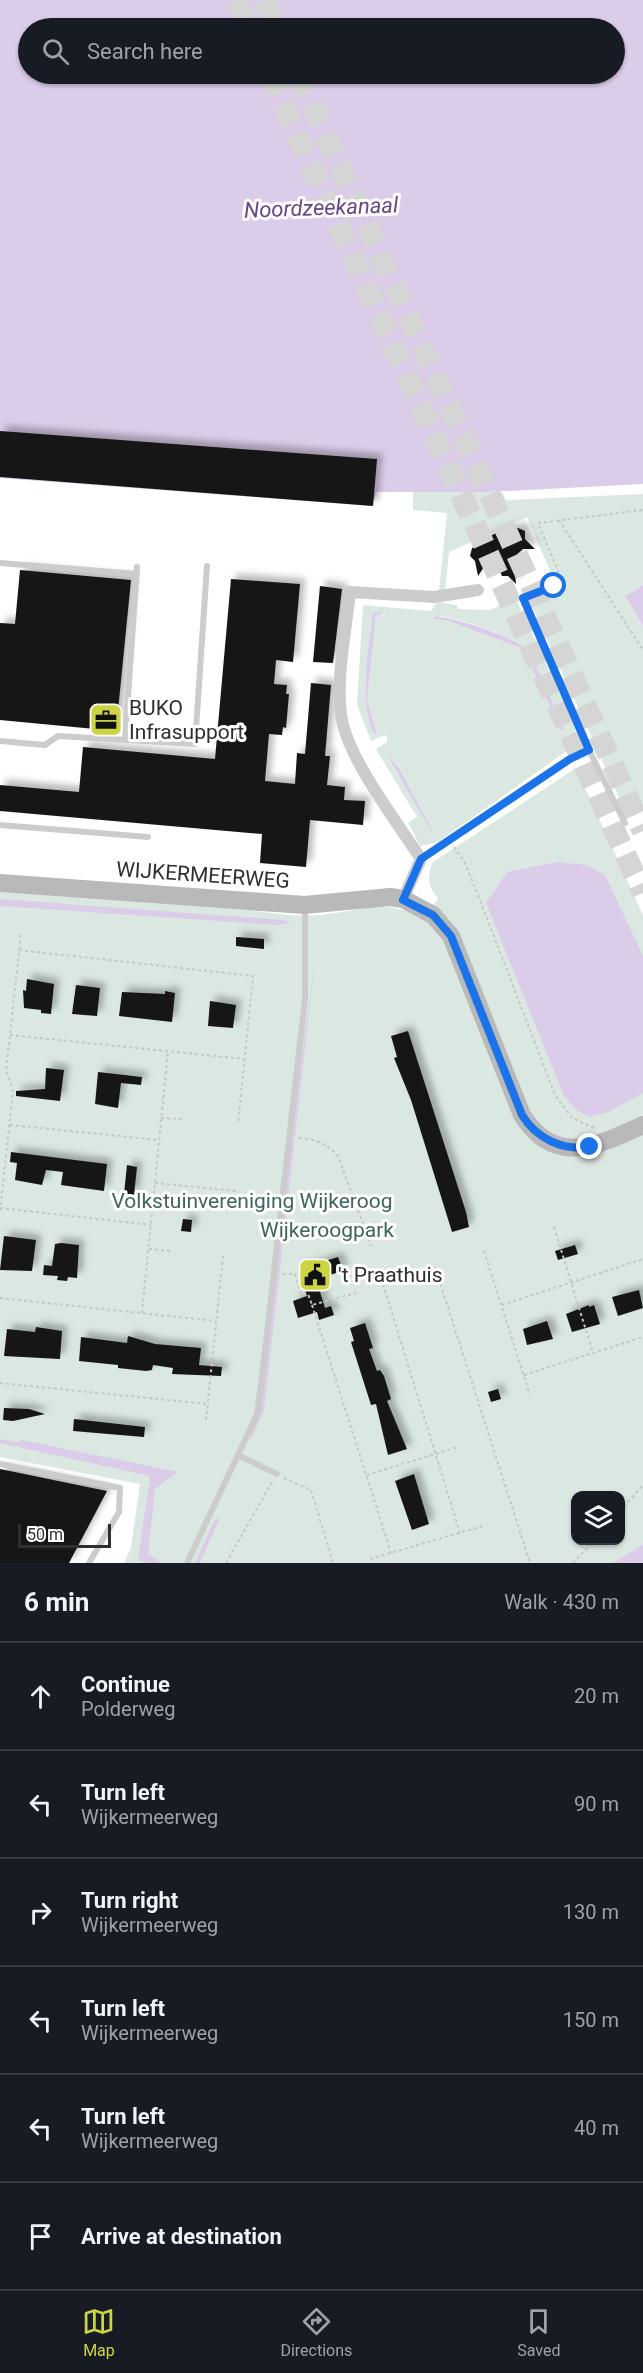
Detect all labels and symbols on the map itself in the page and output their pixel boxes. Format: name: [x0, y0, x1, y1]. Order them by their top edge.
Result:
water label: Noordzeekanaal: [243, 192, 399, 223]
route start: [540, 572, 566, 598]
place label: BUKO Infrasupport: [129, 696, 244, 744]
office icon: BUKO Infrasupport: [88, 702, 124, 738]
street label: WIJKERMEERWEG: [115, 857, 291, 893]
route end: [576, 1133, 602, 1159]
park label: Volkstuinvereniging Wijkeroog: [111, 1189, 393, 1213]
park label: Wijkeroogpark: [260, 1218, 394, 1242]
public building icon: 't Praathuis: [297, 1257, 333, 1293]
place label: 't Praathuis: [338, 1263, 443, 1287]
scale bar: [18, 1521, 111, 1548]

